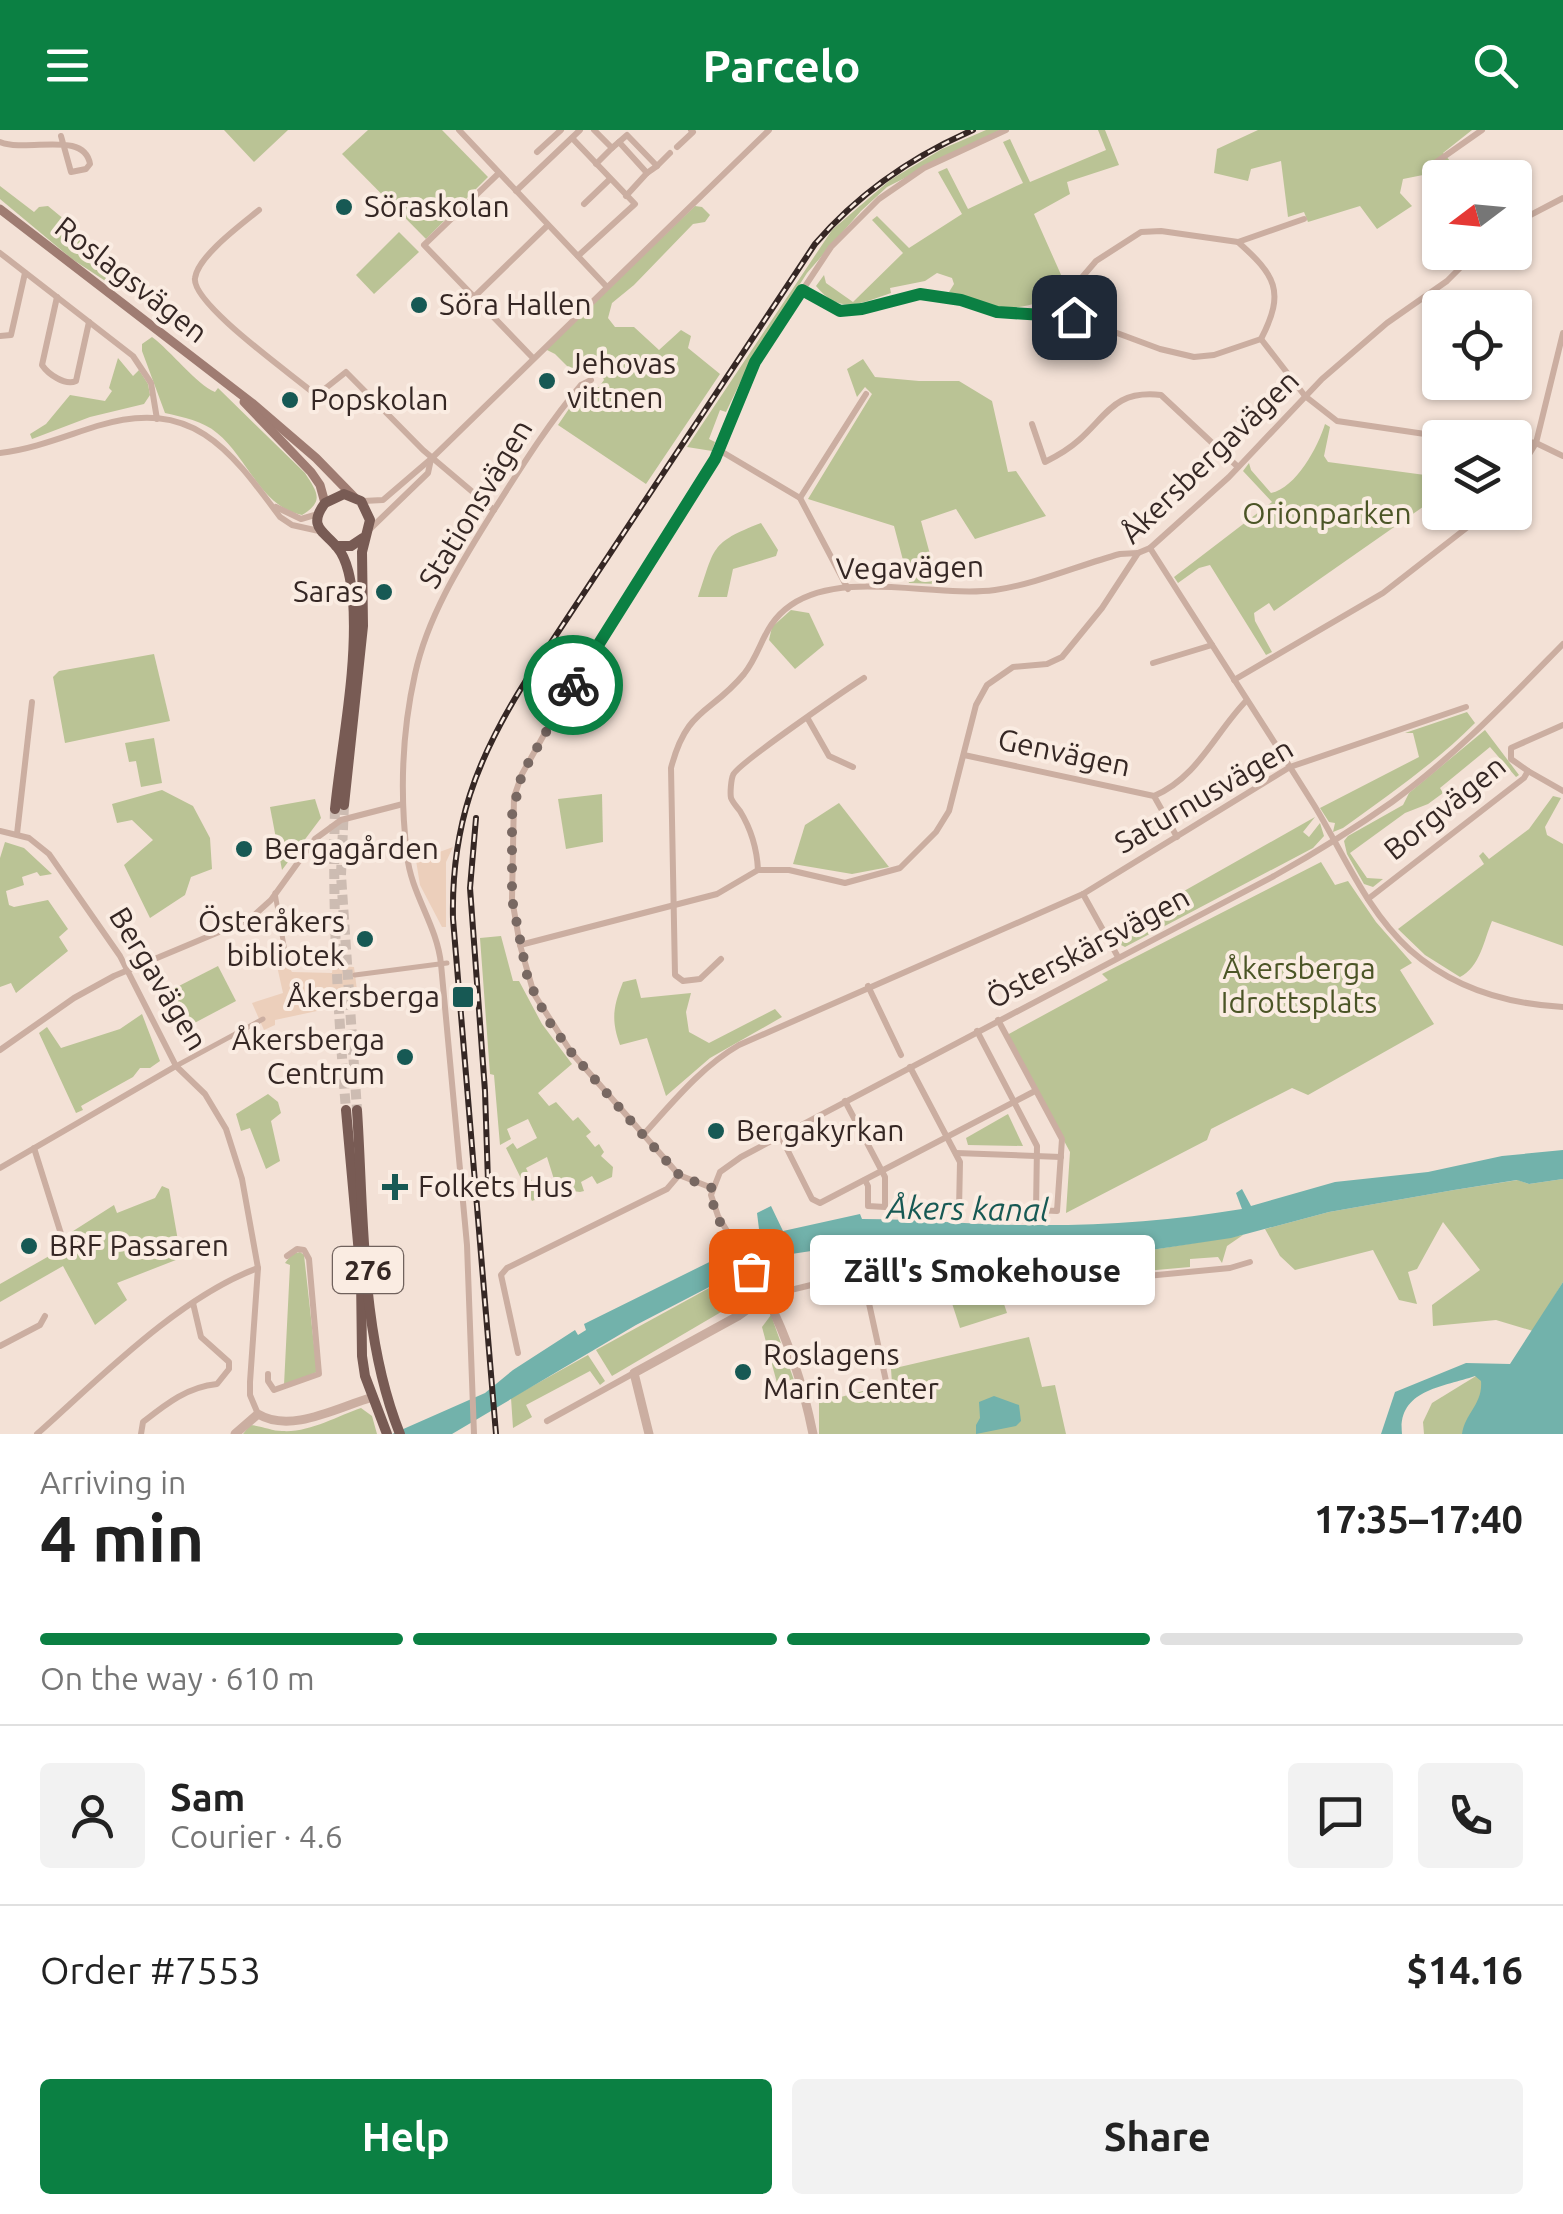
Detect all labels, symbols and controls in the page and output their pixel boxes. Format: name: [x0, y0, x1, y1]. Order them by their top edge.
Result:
icon: menu: [40, 38, 95, 93]
icon: search: [1468, 38, 1523, 93]
text: Parcelo: [702, 40, 861, 91]
north arrow: [1422, 160, 1532, 270]
map controls: [1422, 160, 1532, 530]
place label: Söraskolan: [364, 189, 510, 223]
marker: Söraskolan: [333, 196, 355, 218]
street label: Roslagsvägen: [49, 209, 214, 349]
pin: [1032, 275, 1117, 360]
place label: Söra Hallen: [439, 287, 592, 321]
icon: home: [1047, 290, 1102, 345]
button: locate: [1422, 290, 1532, 400]
marker: Söra Hallen: [408, 294, 430, 316]
place label: Jehovas vittnen: [567, 346, 676, 414]
street label: Åkersbergavägen: [1113, 363, 1305, 550]
marker: Jehovas vittnen: [536, 370, 558, 392]
place label: Popskolan: [310, 382, 448, 416]
marker: Popskolan: [279, 389, 301, 411]
street label: Stationsvägen: [411, 413, 539, 594]
button: layers: [1422, 420, 1532, 530]
park label: Orionparken: [1242, 496, 1412, 530]
street label: Vegavägen: [836, 549, 984, 585]
place label: Saras: [293, 574, 364, 608]
marker: Saras: [373, 581, 395, 603]
courier: [523, 635, 623, 735]
icon: bike: [546, 658, 601, 713]
street label: Genvägen: [995, 721, 1134, 783]
street label: Saturnusvägen: [1109, 730, 1298, 860]
street label: Borgvägen: [1377, 748, 1512, 866]
place label: Bergagården: [264, 831, 439, 865]
marker: Bergagården: [233, 838, 255, 860]
street label: Österskärsvägen: [980, 879, 1195, 1015]
street label: Bergavägen: [103, 901, 215, 1056]
place label: Österåkers bibliotek: [198, 904, 345, 972]
marker: Österåkers bibliotek: [354, 928, 376, 950]
park label: Åkersberga Idrottsplats: [1221, 951, 1377, 1019]
place label: Åkersberga: [287, 979, 440, 1013]
marker: Åkersberga: [450, 984, 476, 1010]
place label: Åkersberga Centrum: [232, 1022, 385, 1090]
marker: Åkersberga Centrum: [394, 1046, 416, 1068]
place label: Bergakyrkan: [736, 1113, 904, 1147]
marker: Bergakyrkan: [705, 1120, 727, 1142]
place label: Folkets Hus: [418, 1169, 573, 1203]
marker: Folkets Hus: [382, 1174, 408, 1200]
water label: Åkers kanal: [884, 1189, 1050, 1227]
place label: BRF Passaren: [49, 1228, 229, 1262]
pin: [709, 1229, 794, 1314]
marker: BRF Passaren: [18, 1235, 40, 1257]
callout: Zäll's Smokehouse: [811, 1236, 1156, 1306]
icon: bag: [724, 1244, 779, 1299]
road number: 276: [333, 1247, 403, 1293]
text: Zäll's Smokehouse: [844, 1252, 1121, 1288]
place label: Roslagens Marin Center: [763, 1337, 939, 1405]
marker: Roslagens Marin Center: [732, 1361, 754, 1383]
text: Arriving in: [40, 1464, 186, 1500]
text: 17:35–17:40: [1314, 1498, 1523, 1540]
text: 4 min: [40, 1501, 204, 1574]
text: On the way · 610 m: [40, 1660, 315, 1696]
button: person: [40, 1763, 145, 1868]
button: chat: [1288, 1763, 1393, 1868]
button: phone: [1418, 1763, 1523, 1868]
text: Sam: [170, 1776, 245, 1818]
text: Courier · 4.6: [170, 1818, 343, 1854]
text: Order #7553: [40, 1949, 261, 1991]
text: $14.16: [1406, 1949, 1523, 1991]
button: Help: [40, 2079, 772, 2194]
button: Share: [792, 2079, 1523, 2194]

